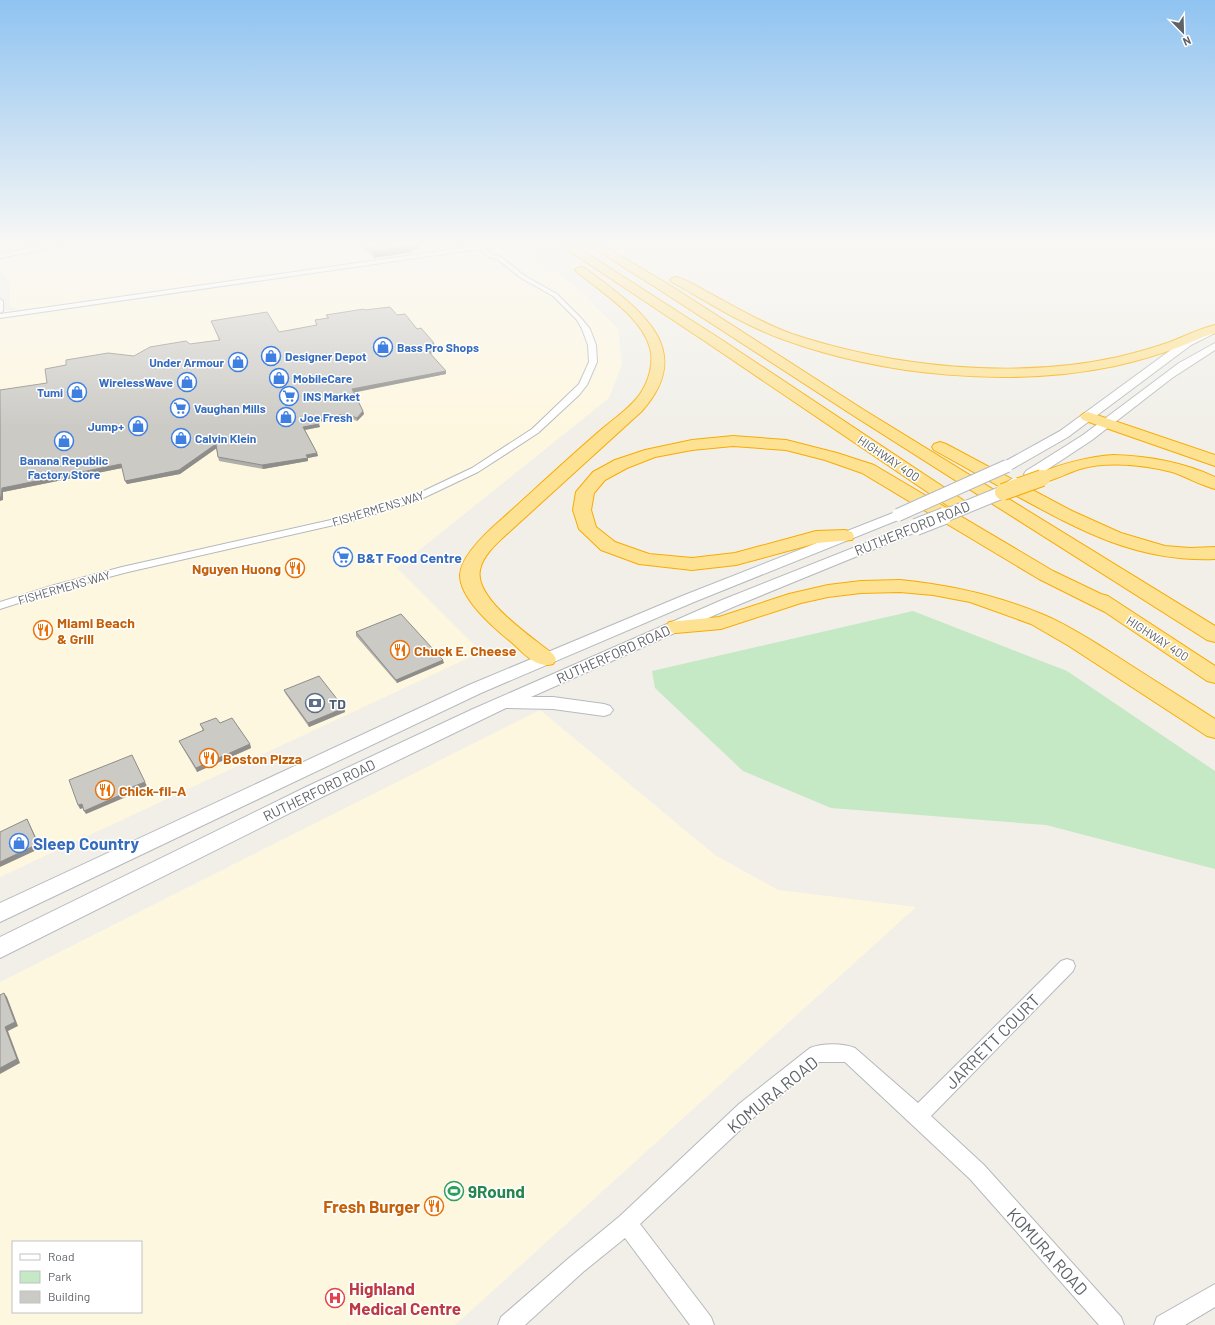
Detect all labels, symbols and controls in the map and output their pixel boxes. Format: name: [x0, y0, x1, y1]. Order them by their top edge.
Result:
north arrow: [1163, 12, 1203, 52]
text: N: [1181, 34, 1193, 49]
shop icon: Bass Pro Shops: [372, 336, 394, 358]
place label: Bass Pro Shops: [397, 340, 479, 354]
shop icon: Designer Depot: [260, 345, 282, 367]
place label: Designer Depot: [285, 349, 367, 363]
shop icon: Under Armour: [227, 351, 249, 373]
place label: Under Armour: [149, 355, 224, 369]
shop icon: MobileCare: [268, 367, 290, 389]
shop icon: WirelessWave: [176, 371, 198, 393]
place label: MobileCare: [293, 371, 353, 385]
place label: WirelessWave: [99, 375, 173, 389]
shop icon: Tumi: [66, 381, 88, 403]
place label: Tumi: [37, 385, 63, 399]
supermarket icon: INS Market: [278, 385, 300, 407]
place label: INS Market: [303, 389, 360, 403]
supermarket icon: Vaughan Mills: [169, 397, 191, 419]
place label: Vaughan Mills: [194, 401, 266, 415]
shop icon: Joe Fresh: [275, 406, 297, 428]
place label: Joe Fresh: [300, 410, 353, 424]
shop icon: Jump+: [127, 415, 149, 437]
place label: Jump+: [88, 419, 124, 433]
shop icon: Calvin Klein: [170, 427, 192, 449]
shop icon: Banana Republic Factory Store: [53, 430, 75, 452]
place label: Calvin Klein: [195, 431, 256, 445]
street label: HIGHWAY 400: [855, 432, 923, 484]
place label: Banana Republic Factory Store: [20, 453, 109, 481]
street label: FISHERMENS WAY: [330, 487, 426, 529]
street label: RUTHERFORD ROAD: [852, 497, 972, 559]
supermarket icon: B&T Food Centre: [332, 546, 354, 568]
place label: B&T Food Centre: [357, 549, 462, 566]
restaurant icon: Nguyen Huong: [284, 557, 306, 579]
place label: Nguyen Huong: [192, 560, 281, 577]
street label: FISHERMENS WAY: [16, 567, 112, 607]
street label: HIGHWAY 400: [1124, 613, 1192, 663]
place label: Miami Beach & Grill: [57, 614, 135, 647]
restaurant icon: Miami Beach & Grill: [32, 619, 54, 641]
street label: RUTHERFORD ROAD: [553, 621, 673, 687]
restaurant icon: Chuck E. Cheese: [389, 639, 411, 661]
place label: Chuck E. Cheese: [414, 642, 517, 659]
bank icon: TD: [304, 692, 326, 714]
place label: TD: [329, 695, 346, 712]
restaurant icon: Boston Pizza: [198, 747, 220, 769]
place label: Boston Pizza: [223, 750, 302, 767]
street label: RUTHERFORD ROAD: [260, 755, 378, 825]
restaurant icon: Chick-fil-A: [94, 779, 116, 801]
place label: Chick-fil-A: [119, 782, 187, 799]
shop icon: Sleep Country: [8, 832, 30, 854]
place label: Sleep Country: [33, 833, 139, 853]
street label: JARRETT COURT: [940, 989, 1044, 1093]
street label: KOMURA ROAD: [723, 1051, 821, 1137]
sports icon: 9Round: [443, 1180, 465, 1202]
place label: 9Round: [468, 1181, 525, 1201]
restaurant icon: Fresh Burger: [423, 1195, 445, 1217]
place label: Fresh Burger: [323, 1196, 420, 1216]
street label: KOMURA ROAD: [1004, 1203, 1092, 1299]
legend: [12, 1241, 142, 1313]
text: Road: [48, 1249, 75, 1263]
text: Park: [48, 1269, 72, 1283]
place label: Highland Medical Centre: [349, 1278, 461, 1318]
hospital icon: Highland Medical Centre: [324, 1287, 346, 1309]
text: Building: [48, 1289, 90, 1303]

